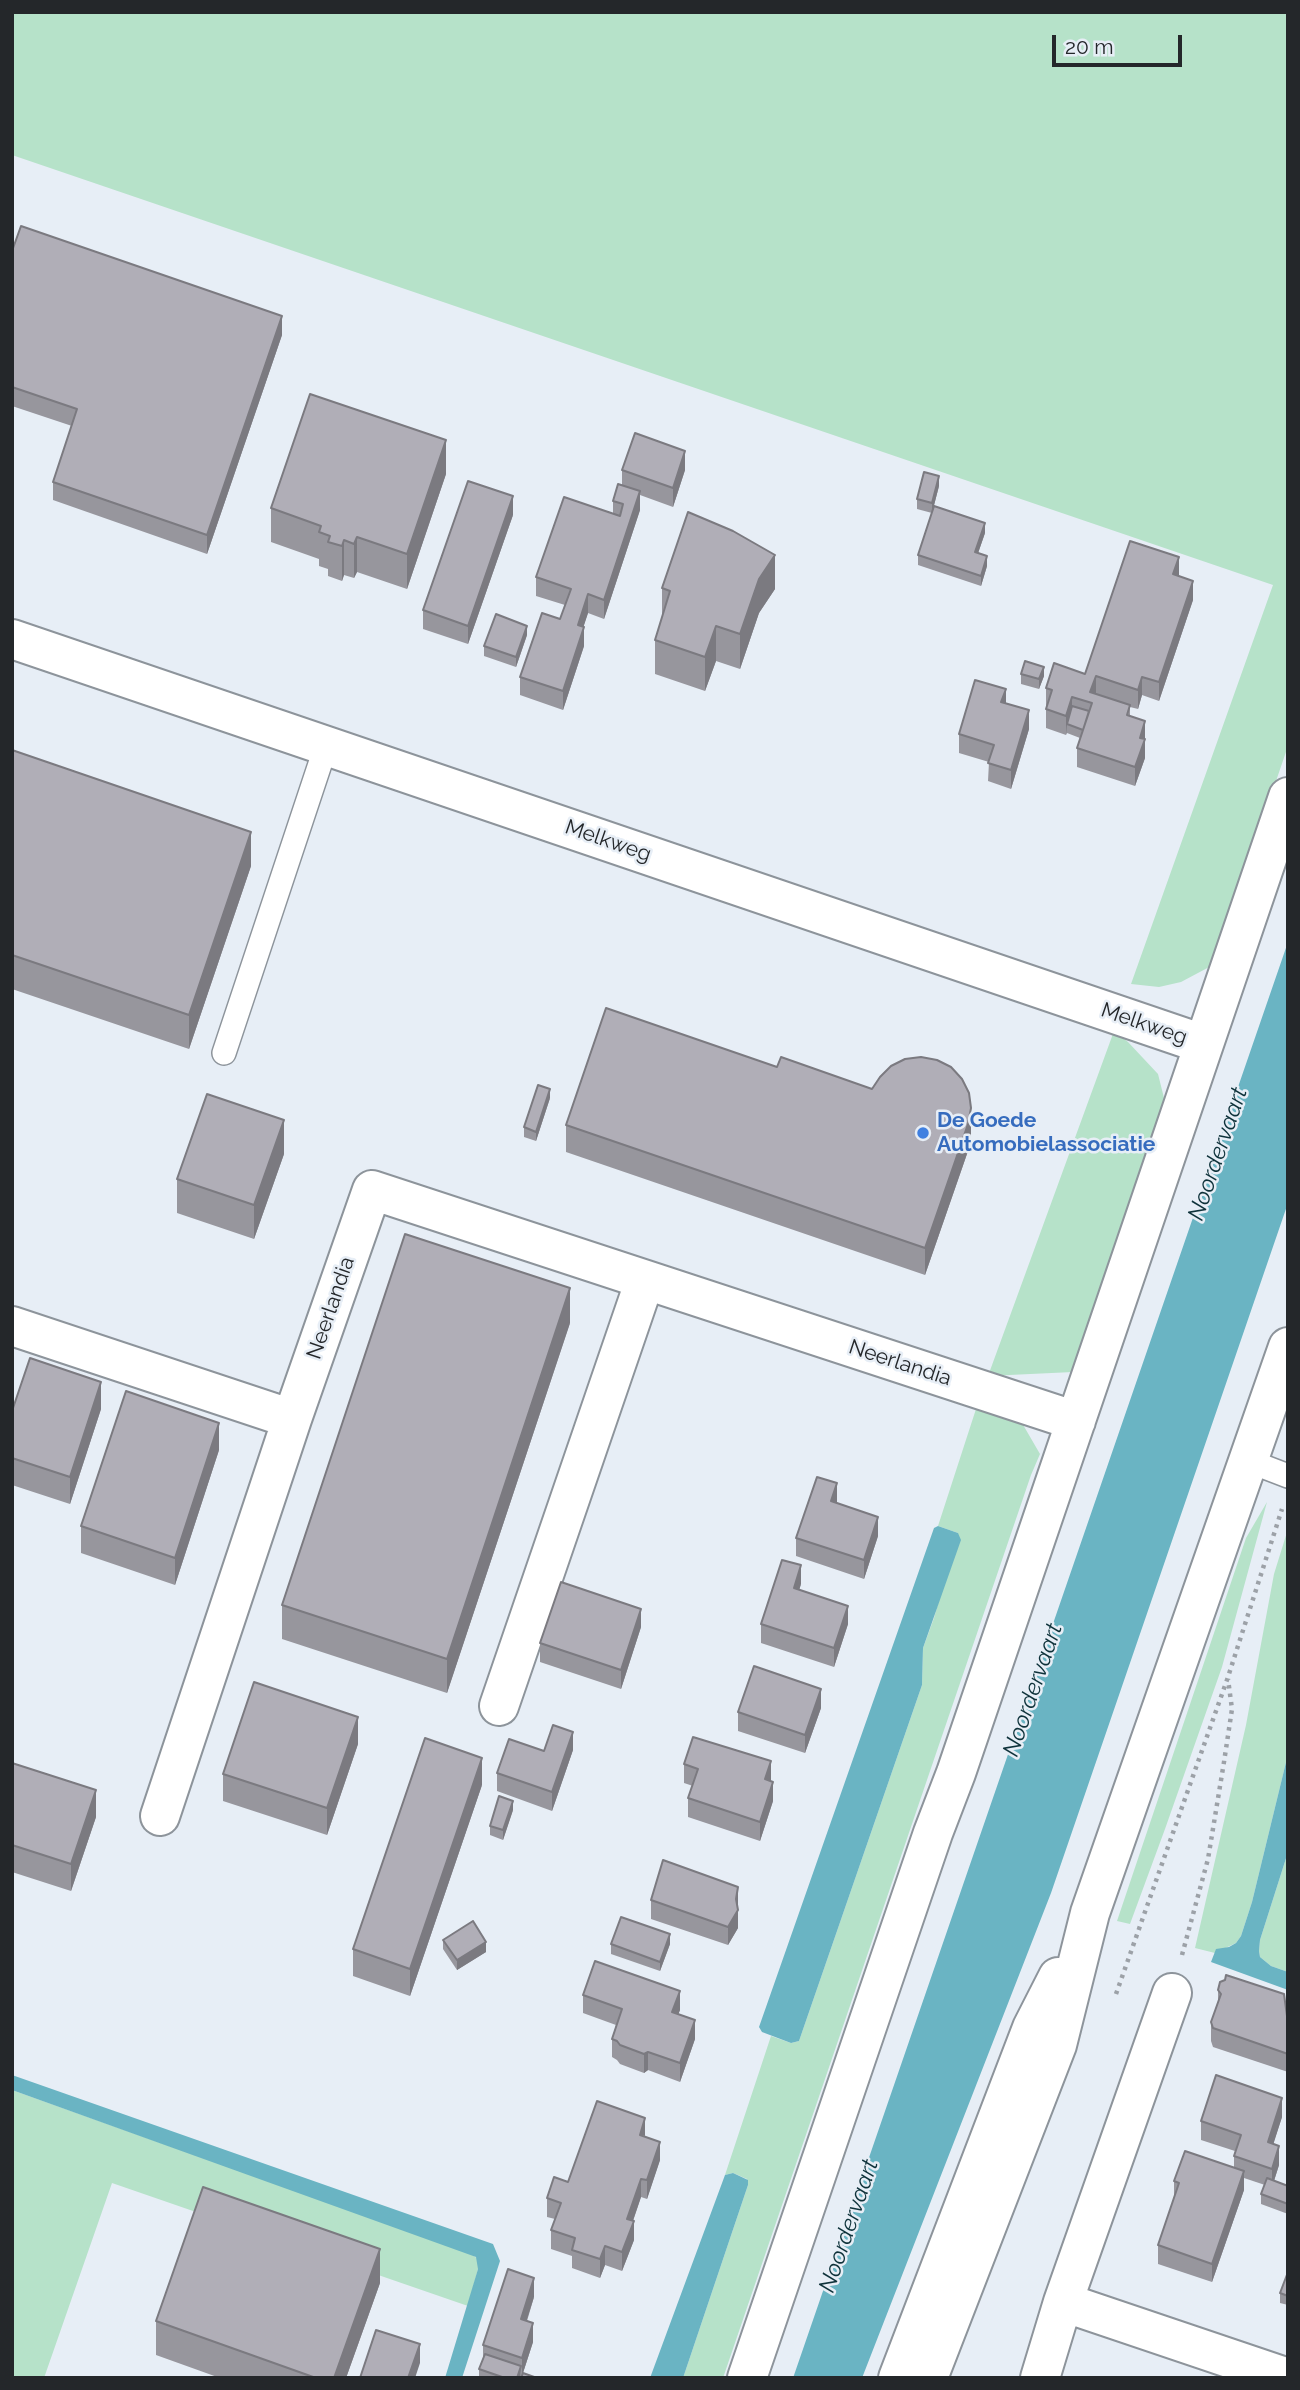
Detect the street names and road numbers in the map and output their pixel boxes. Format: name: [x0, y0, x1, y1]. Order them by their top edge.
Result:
street label: Melkweg: [562, 815, 654, 867]
street label: Melkweg: [1098, 998, 1190, 1050]
street label: Neerlandia: [302, 1254, 360, 1362]
street label: Neerlandia: [845, 1335, 955, 1391]

